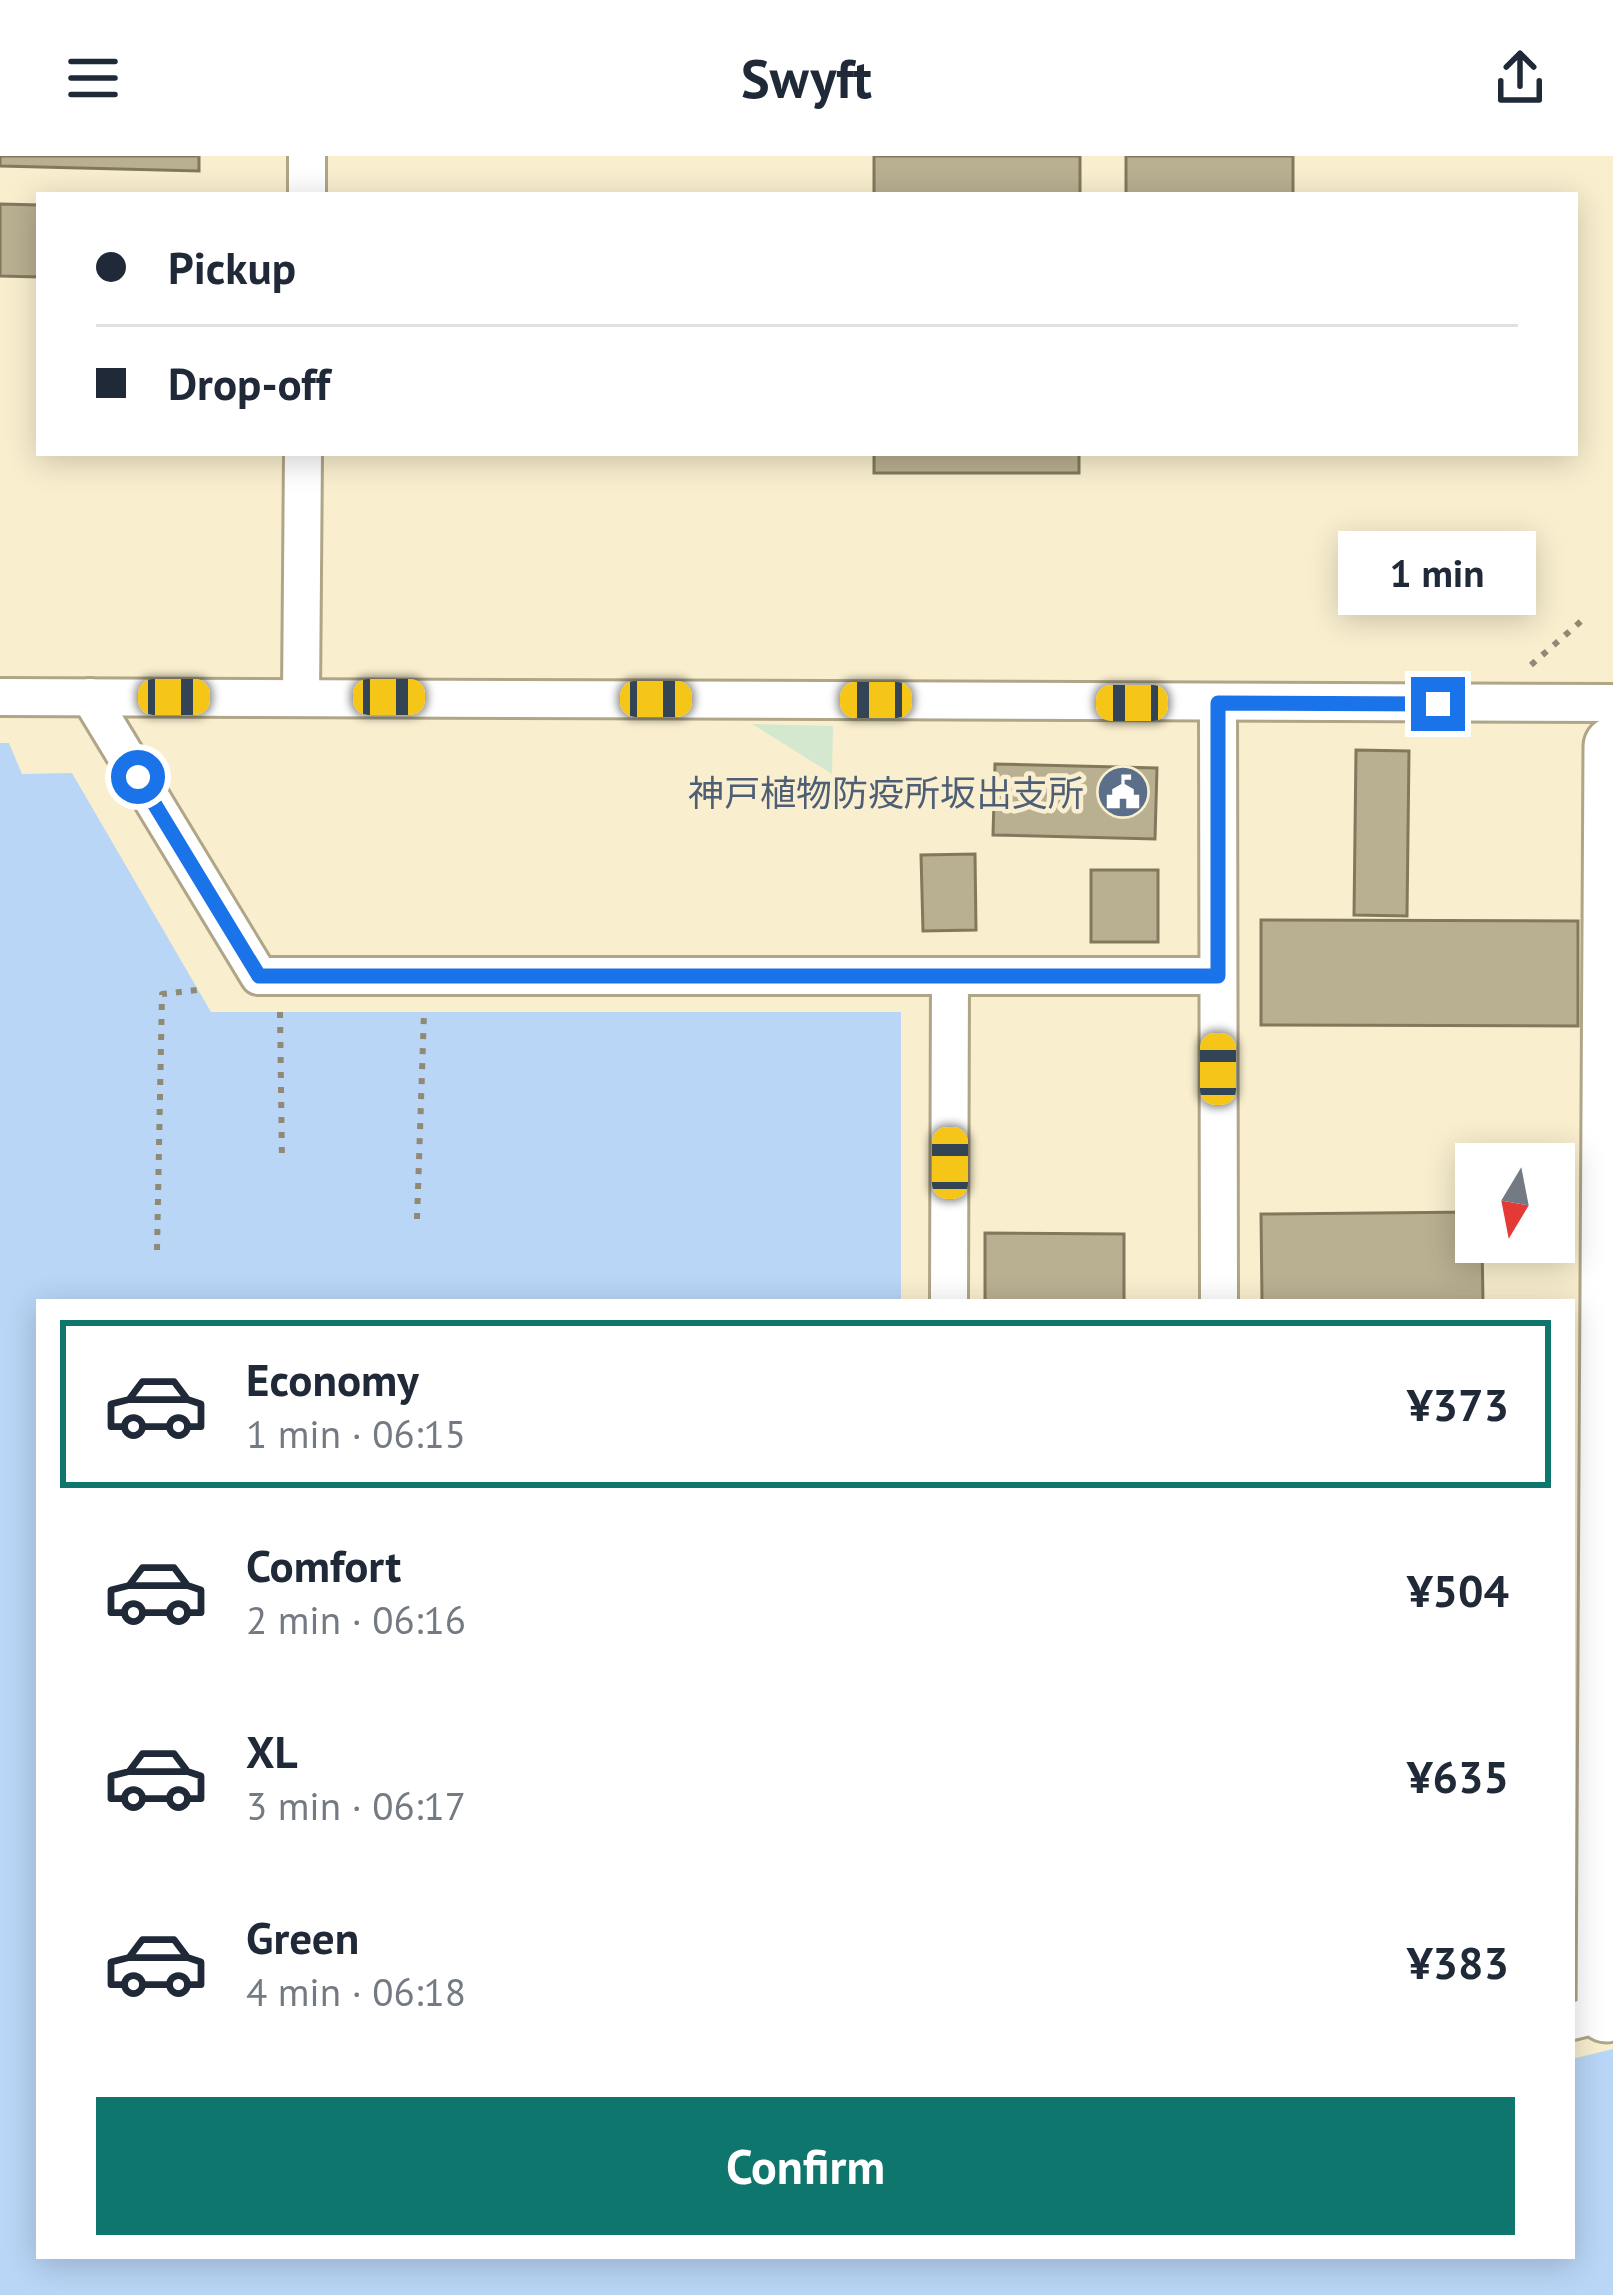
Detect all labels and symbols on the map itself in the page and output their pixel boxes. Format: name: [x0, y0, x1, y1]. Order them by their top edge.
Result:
callout: 1 min: [1339, 530, 1537, 614]
route end: [1411, 677, 1465, 731]
car: [138, 679, 210, 715]
car: [353, 679, 425, 715]
car: [620, 681, 692, 717]
car: [840, 682, 912, 718]
car: [1096, 685, 1168, 721]
route start: [111, 750, 165, 804]
public building icon: 神戸植物防疫所坂出支所: [1095, 764, 1151, 820]
place label: 神戸植物防疫所坂出支所: [688, 769, 1084, 816]
car: [1200, 1033, 1236, 1105]
car: [932, 1127, 968, 1199]
north arrow: [1455, 1143, 1575, 1263]

